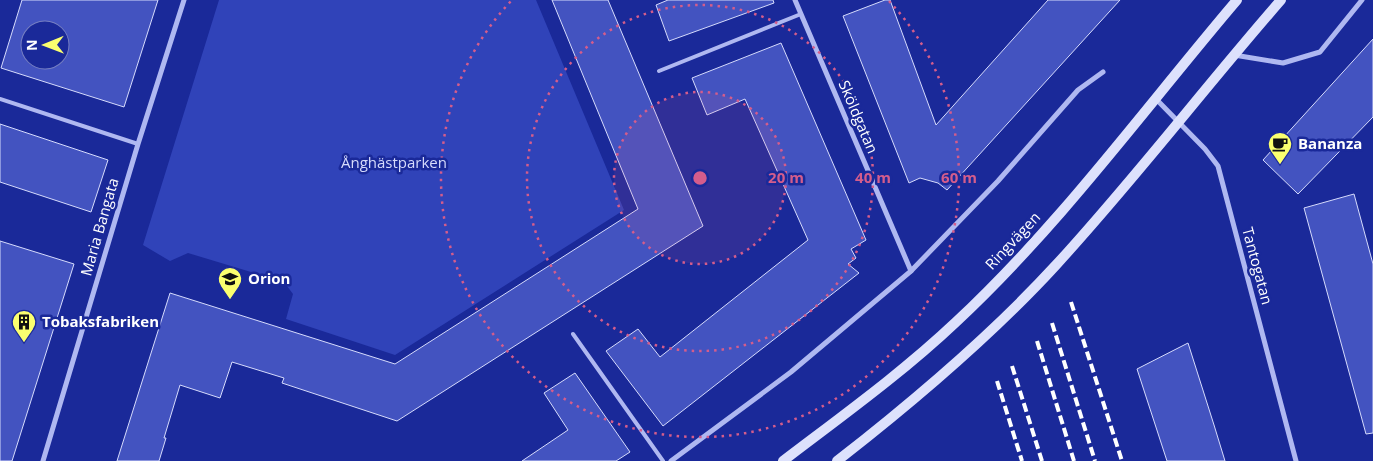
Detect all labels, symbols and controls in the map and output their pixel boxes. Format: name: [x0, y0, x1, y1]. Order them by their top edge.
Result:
north arrow: [20, 20, 70, 70]
text: N: [22, 39, 41, 51]
street label: Sköldgatan: [835, 77, 883, 156]
cafe icon: Bananza: [1267, 131, 1293, 165]
place label: Bananza: [1298, 133, 1362, 153]
park label: Ånghästparken: [341, 152, 447, 172]
text: 20 m: [768, 167, 804, 187]
text: 40 m: [855, 167, 891, 187]
text: 60 m: [941, 167, 977, 187]
centre of rings: [691, 169, 709, 187]
street label: Maria Bangata: [75, 175, 123, 278]
street label: Ringvägen: [980, 207, 1044, 273]
street label: Tantogatan: [1238, 225, 1278, 307]
school or university icon: Orion: [217, 266, 243, 300]
place label: Orion: [248, 268, 290, 288]
building icon: Tobaksfabriken: [11, 309, 37, 343]
place label: Tobaksfabriken: [42, 311, 159, 331]

